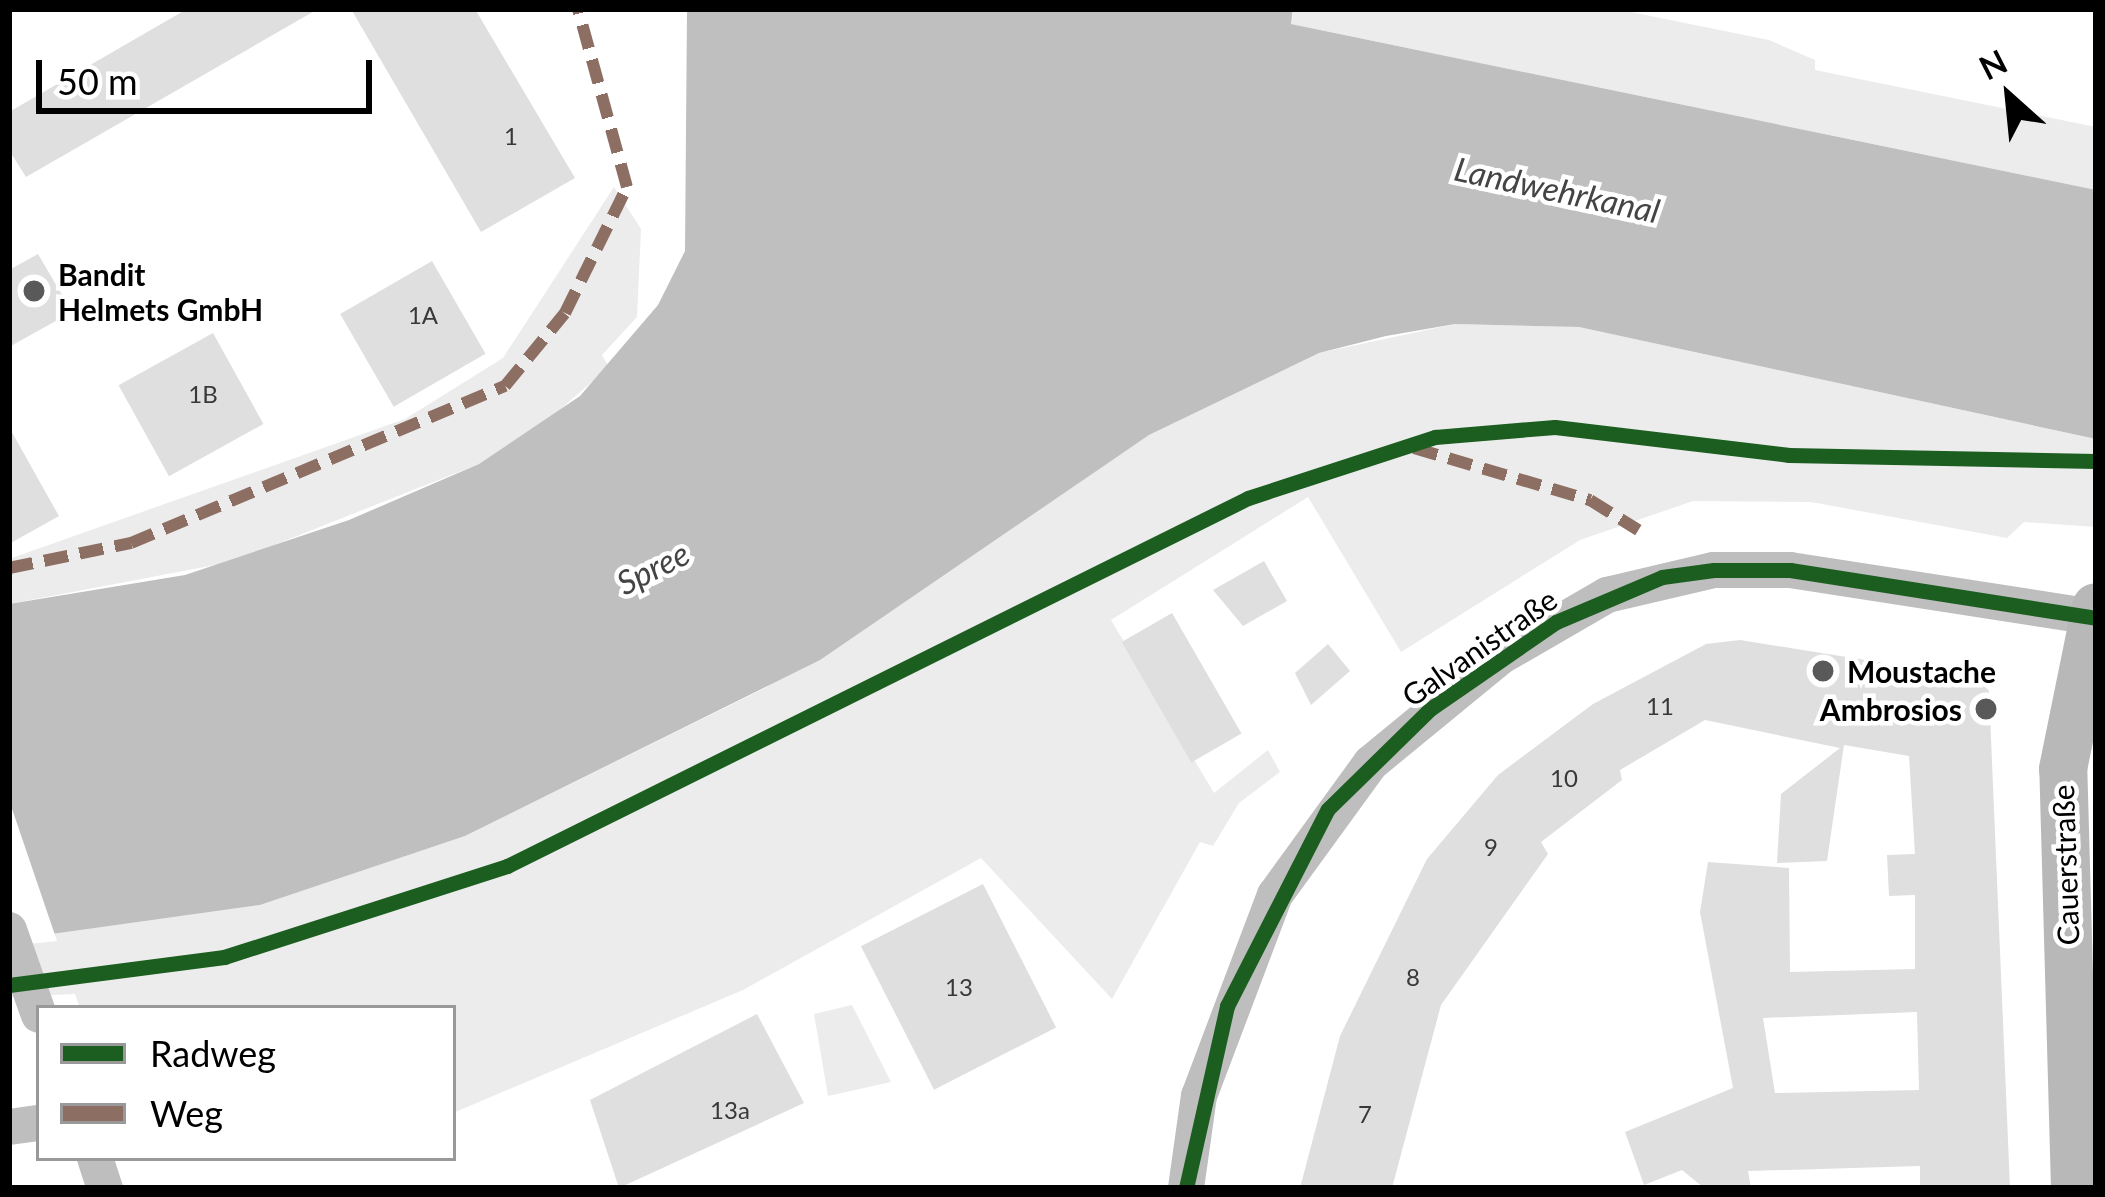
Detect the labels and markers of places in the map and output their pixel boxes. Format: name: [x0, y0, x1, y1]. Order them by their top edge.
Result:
place label: Bandit Helmets GmbH: [58, 256, 263, 326]
marker: Bandit Helmets GmbH: [21, 278, 47, 304]
place label: Moustache: [1847, 653, 1996, 689]
marker: Moustache: [1810, 658, 1836, 684]
place label: Ambrosios: [1820, 691, 1962, 727]
marker: Ambrosios: [1973, 696, 1999, 722]

